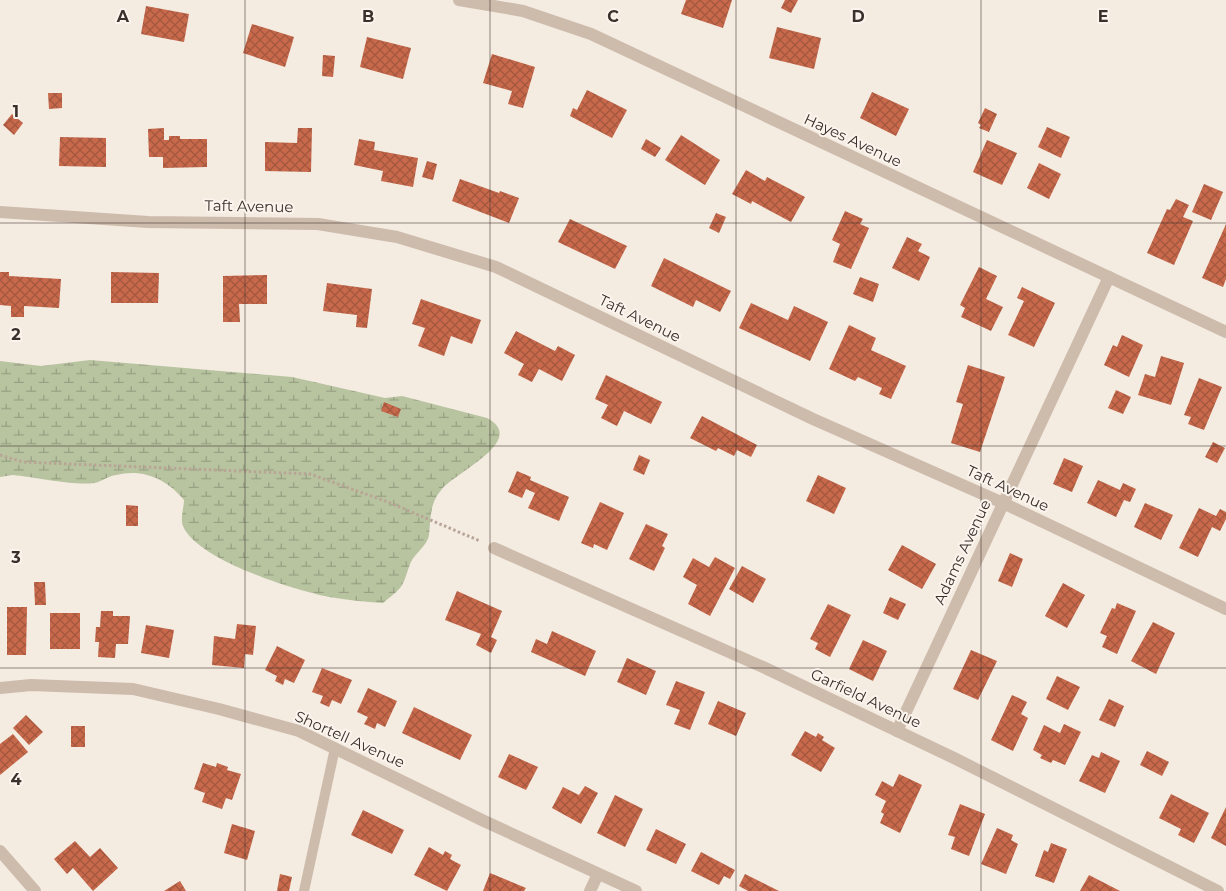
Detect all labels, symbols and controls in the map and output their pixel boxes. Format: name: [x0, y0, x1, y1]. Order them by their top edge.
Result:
text: A: [116, 7, 130, 26]
text: B: [362, 7, 374, 26]
text: C: [607, 7, 619, 26]
text: D: [851, 7, 865, 26]
text: E: [1098, 7, 1108, 26]
text: 1: [13, 102, 19, 121]
street label: Hayes Avenue: [801, 109, 905, 171]
street label: Taft Avenue: [204, 196, 294, 216]
street label: Taft Avenue: [596, 290, 684, 346]
text: 2: [11, 325, 21, 344]
street label: Taft Avenue: [964, 461, 1052, 515]
street label: Adams Avenue: [929, 497, 995, 607]
text: 3: [10, 548, 21, 567]
street label: Garfield Avenue: [808, 664, 924, 732]
street label: Shortell Avenue: [292, 706, 408, 772]
text: 4: [10, 770, 22, 789]

